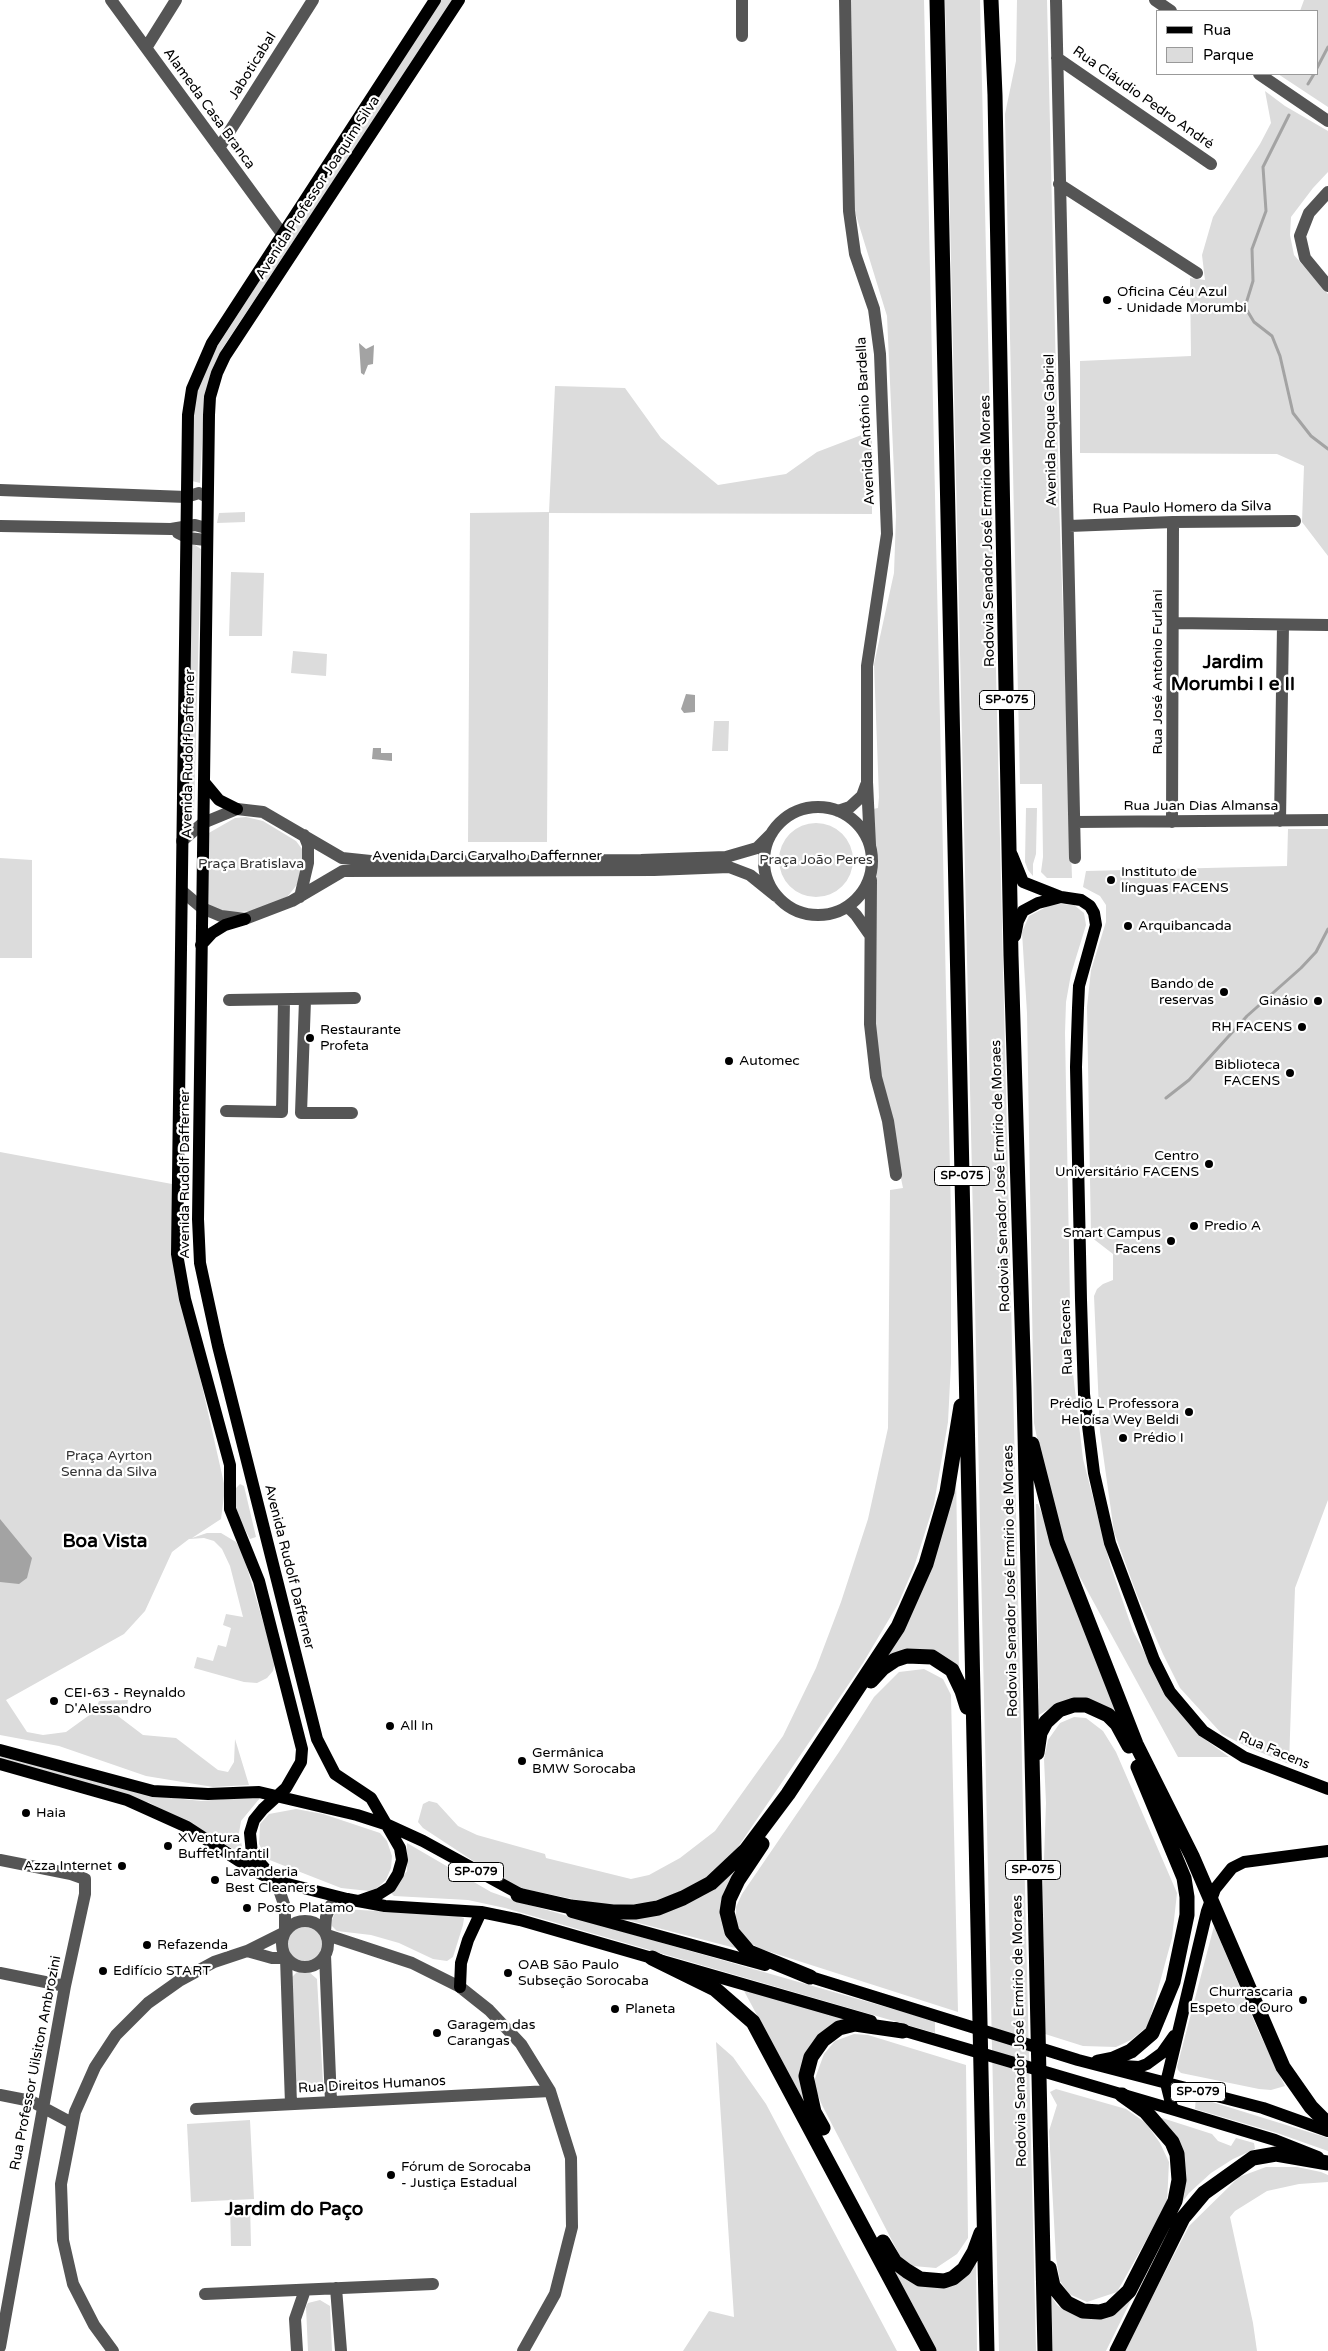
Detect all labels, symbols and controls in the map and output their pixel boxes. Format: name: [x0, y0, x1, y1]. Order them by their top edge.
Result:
legend: [1156, 10, 1318, 75]
text: Rua: [1203, 21, 1231, 39]
street label: Jaboticabal: [226, 29, 280, 103]
street label: Rua Cláudio Pedro André: [1069, 43, 1217, 153]
street label: Alameda Casa Branca: [159, 45, 259, 173]
text: Parque: [1203, 46, 1254, 64]
street label: Avenida Professor Joaquim Silva: [252, 93, 384, 283]
place label: Oficina Céu Azul - Unidade Morumbi: [1117, 284, 1247, 316]
marker: Oficina Céu Azul - Unidade Morumbi: [1101, 294, 1113, 306]
street label: Avenida Antônio Bardella: [853, 336, 879, 506]
street label: Avenida Roque Gabriel: [1041, 354, 1061, 506]
street label: Rodovia Senador José Ermírio de Moraes: [977, 395, 999, 667]
street label: Rua Paulo Homero da Silva: [1092, 498, 1272, 518]
street label: Rua José Antônio Furlani: [1150, 589, 1166, 755]
district label: Jardim Morumbi I e II: [1171, 652, 1295, 696]
street label: Avenida Rudolf Dafferner: [179, 669, 199, 839]
road number: SP-075: [980, 690, 1034, 710]
street label: Rua Juan Dias Almansa: [1124, 798, 1278, 814]
street label: Avenida Darci Carvalho Daffernner: [372, 848, 602, 864]
park label: Praça João Peres: [759, 852, 873, 868]
park label: Praça Bratislava: [198, 856, 304, 872]
place label: Instituto de línguas FACENS: [1121, 864, 1229, 896]
marker: Instituto de línguas FACENS: [1105, 874, 1117, 886]
place label: Arquibancada: [1138, 918, 1232, 934]
marker: Arquibancada: [1122, 920, 1134, 932]
place label: Bando de reservas: [1150, 976, 1214, 1009]
marker: Bando de reservas: [1218, 986, 1230, 998]
place label: Ginásio: [1259, 993, 1308, 1009]
marker: Ginásio: [1312, 995, 1324, 1007]
place label: RH FACENS: [1211, 1019, 1292, 1035]
marker: RH FACENS: [1296, 1021, 1308, 1033]
place label: Restaurante Profeta: [320, 1022, 401, 1054]
marker: Restaurante Profeta: [304, 1032, 316, 1044]
street label: Rodovia Senador José Ermírio de Moraes: [988, 1040, 1014, 1312]
place label: Automec: [739, 1053, 800, 1069]
marker: Automec: [723, 1055, 735, 1067]
place label: Biblioteca FACENS: [1214, 1057, 1280, 1090]
marker: Biblioteca FACENS: [1284, 1067, 1296, 1079]
street label: Avenida Rudolf Dafferner: [177, 1089, 193, 1259]
place label: Centro Universitário FACENS: [1055, 1148, 1199, 1180]
marker: Centro Universitário FACENS: [1203, 1158, 1215, 1170]
road number: SP-075: [934, 1166, 990, 1186]
place label: Predio A: [1204, 1218, 1261, 1234]
marker: Predio A: [1188, 1220, 1200, 1232]
place label: Smart Campus Facens: [1063, 1225, 1161, 1258]
marker: Smart Campus Facens: [1165, 1235, 1177, 1247]
street label: Rua Facens: [1057, 1299, 1077, 1375]
place label: Prédio L Professora Heloísa Wey Beldi: [1050, 1396, 1179, 1428]
marker: Prédio L Professora Heloísa Wey Beldi: [1183, 1406, 1195, 1418]
place label: Prédio I: [1133, 1430, 1184, 1446]
marker: Prédio I: [1117, 1432, 1129, 1444]
street label: Rodovia Senador José Ermírio de Moraes: [1000, 1445, 1022, 1717]
park label: Praça Ayrton Senna da Silva: [61, 1448, 157, 1480]
street label: Avenida Rudolf Dafferner: [260, 1483, 318, 1651]
district label: Boa Vista: [63, 1531, 147, 1553]
place label: CEI-63 - Reynaldo D'Alessandro: [64, 1685, 186, 1718]
marker: CEI-63 - Reynaldo D'Alessandro: [48, 1695, 60, 1707]
place label: All In: [400, 1718, 433, 1734]
marker: All In: [384, 1720, 396, 1732]
street label: Rua Facens: [1236, 1728, 1312, 1774]
place label: Germânica BMW Sorocaba: [532, 1745, 636, 1778]
marker: Germânica BMW Sorocaba: [516, 1755, 528, 1767]
place label: Haia: [36, 1805, 66, 1821]
marker: Haia: [20, 1807, 32, 1819]
place label: XVentura Buffet Infantil: [178, 1830, 269, 1862]
marker: XVentura Buffet Infantil: [162, 1840, 174, 1852]
place label: Azza Internet: [24, 1858, 112, 1874]
marker: Azza Internet: [116, 1860, 128, 1872]
road number: SP-075: [1006, 1860, 1060, 1880]
road number: SP-079: [448, 1862, 504, 1881]
place label: Lavanderia Best Cleaners: [225, 1864, 316, 1896]
marker: Lavanderia Best Cleaners: [209, 1874, 221, 1886]
street label: Rodovia Senador José Ermírio de Moraes: [1009, 1895, 1031, 2167]
place label: Posto Platamo: [257, 1900, 354, 1916]
marker: Posto Platamo: [241, 1902, 253, 1914]
place label: Refazenda: [157, 1937, 228, 1953]
marker: Refazenda: [141, 1939, 153, 1951]
street label: Rua Professor Uilsiton Ambrozini: [7, 1954, 65, 2172]
place label: OAB São Paulo Subseção Sorocaba: [518, 1957, 649, 1990]
place label: Edifício START: [113, 1963, 211, 1979]
marker: Edifício START: [97, 1965, 109, 1977]
marker: OAB São Paulo Subseção Sorocaba: [502, 1967, 514, 1979]
place label: Churrascaria Espeto de Ouro: [1189, 1984, 1293, 2016]
marker: Churrascaria Espeto de Ouro: [1297, 1994, 1309, 2006]
place label: Planeta: [625, 2001, 675, 2017]
marker: Planeta: [609, 2003, 621, 2015]
place label: Garagem das Carangas: [447, 2017, 535, 2050]
marker: Garagem das Carangas: [431, 2027, 443, 2039]
street label: Rua Direitos Humanos: [298, 2073, 446, 2097]
road number: SP-079: [1170, 2082, 1226, 2102]
place label: Fórum de Sorocaba - Justiça Estadual: [401, 2159, 531, 2192]
marker: Fórum de Sorocaba - Justiça Estadual: [385, 2169, 397, 2181]
district label: Jardim do Paço: [225, 2199, 363, 2221]

